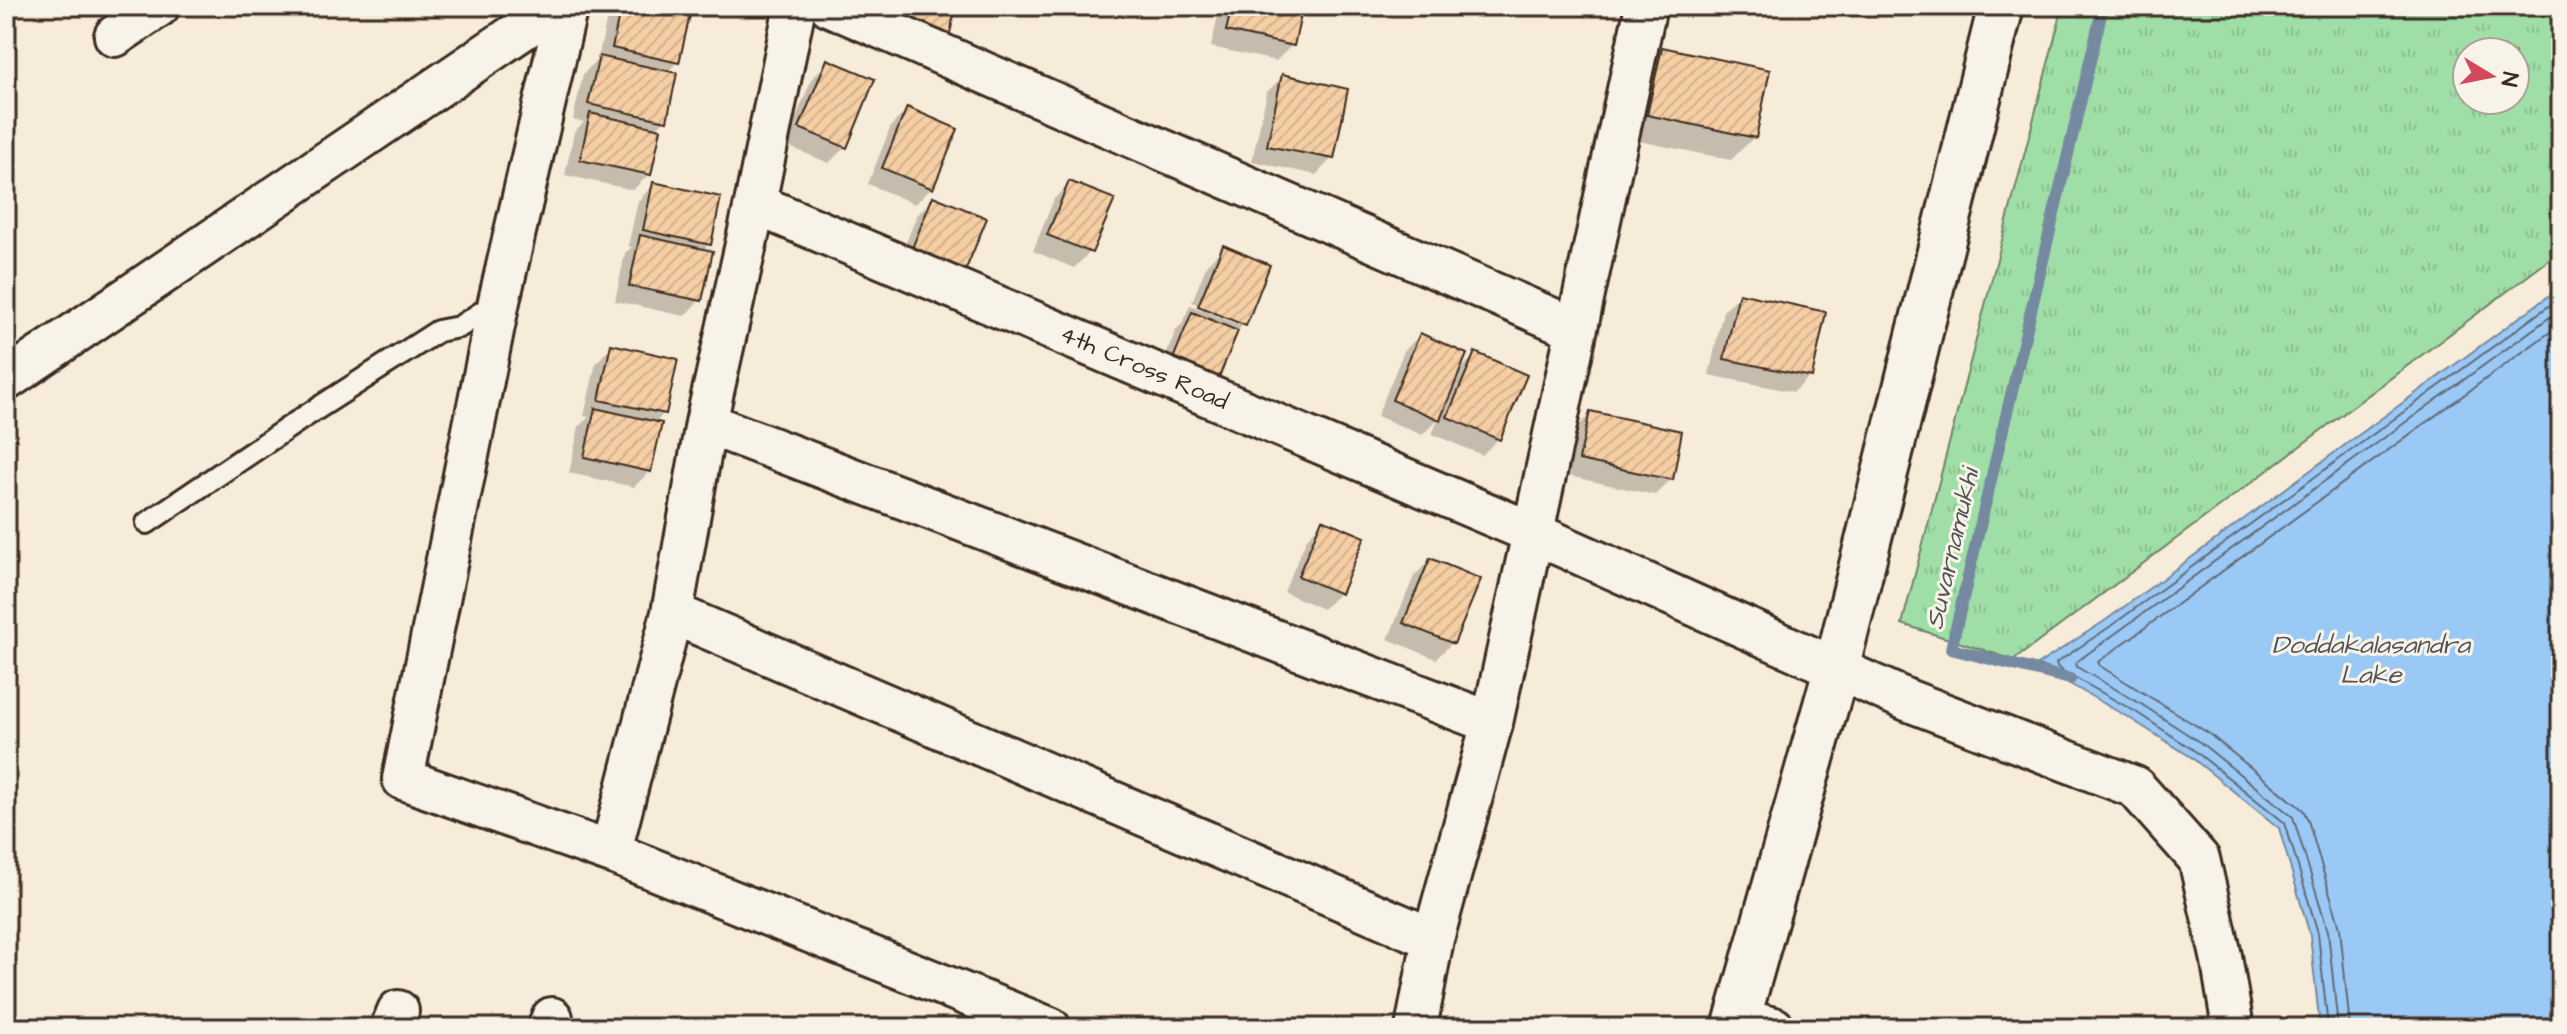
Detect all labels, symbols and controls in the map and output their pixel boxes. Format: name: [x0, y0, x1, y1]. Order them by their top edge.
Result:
north arrow: [2451, 36, 2531, 116]
text: N: [2493, 70, 2526, 89]
street label: 4th Cross Road: [1054, 317, 1234, 419]
water label: Suvarnamukhi: [1916, 462, 1989, 633]
water label: Doddakalasandra Lake: [2272, 627, 2472, 693]

